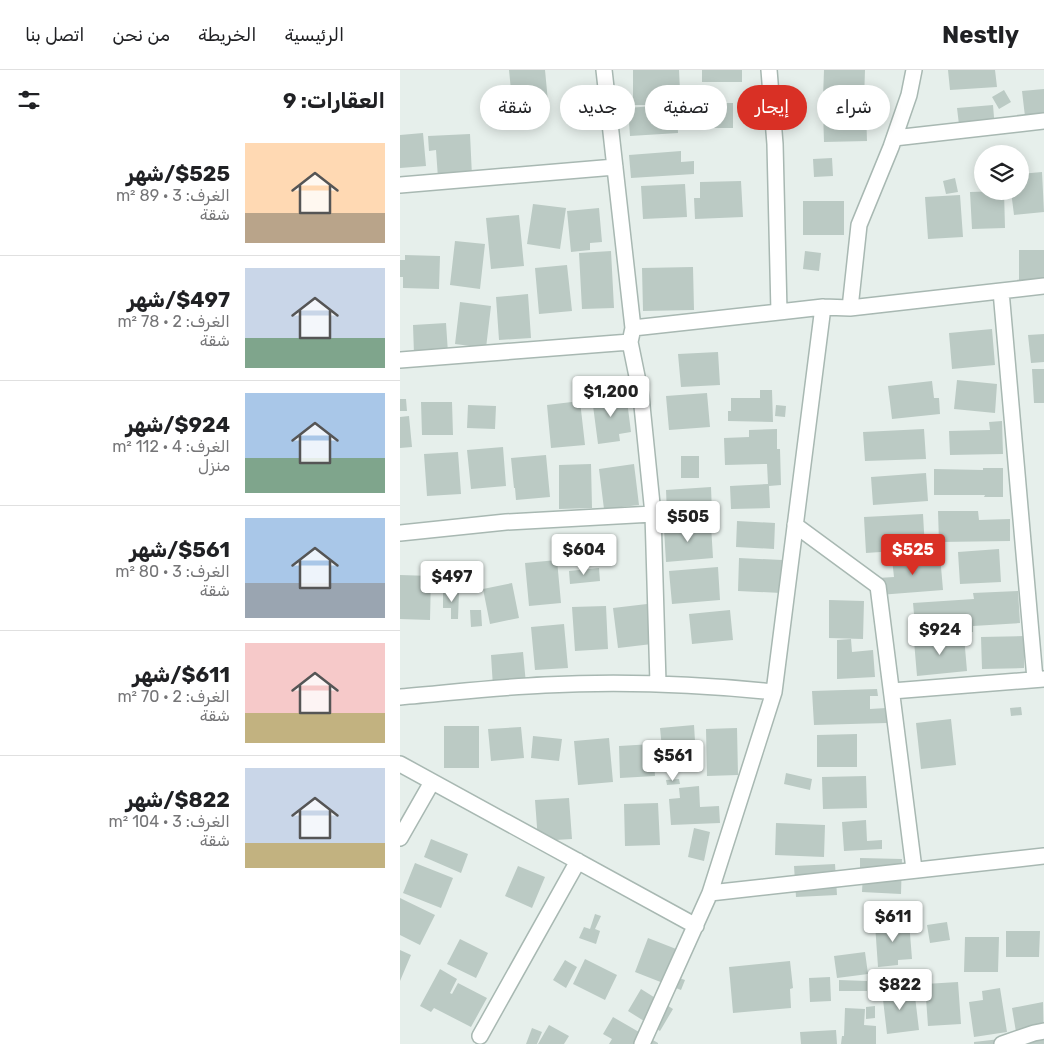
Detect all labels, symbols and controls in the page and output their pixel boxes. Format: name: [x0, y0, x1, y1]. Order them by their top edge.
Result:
text: Nestly: [942, 21, 1019, 49]
text: اتصل بنا: [25, 24, 84, 46]
text: من نحن: [112, 24, 170, 46]
text: الخريطة: [198, 24, 256, 46]
text: الرئيسية: [284, 24, 344, 46]
chip: شقة: [480, 85, 550, 130]
chip: جديد: [560, 85, 635, 130]
chip: تصفية: [645, 85, 727, 130]
chip: إيجار: [737, 85, 807, 130]
chip: شراء: [817, 85, 890, 130]
icon: filters: [15, 86, 43, 114]
text: العقارات: 9: [283, 88, 385, 113]
map controls: [974, 145, 1029, 200]
button: layers: [974, 145, 1029, 200]
text: $525/شهر: [126, 161, 230, 186]
icon: home: [285, 163, 345, 223]
text: الغرف: 3 · 89 m²: [116, 186, 230, 205]
text: شقة: [200, 205, 230, 224]
text: $497/شهر: [127, 287, 230, 312]
icon: home: [285, 288, 345, 348]
text: الغرف: 2 · 78 m²: [117, 312, 230, 331]
text: شقة: [200, 331, 230, 350]
pin: $1,200: [570, 376, 652, 418]
text: $1,200: [583, 382, 639, 401]
text: $924/شهر: [126, 412, 230, 437]
icon: home: [285, 413, 345, 473]
text: الغرف: 4 · 112 m²: [112, 437, 230, 456]
text: منزل: [198, 456, 230, 475]
pin: $505: [658, 500, 718, 543]
text: $505: [667, 507, 709, 526]
pin: $604: [554, 534, 614, 576]
pin: $525: [883, 534, 943, 576]
text: $561/شهر: [129, 537, 230, 562]
icon: home: [285, 538, 345, 598]
text: $604: [563, 540, 605, 559]
text: $525: [892, 540, 934, 559]
pin: $497: [422, 560, 482, 603]
text: الغرف: 3 · 80 m²: [115, 562, 230, 581]
text: $497: [432, 567, 472, 586]
text: شقة: [200, 581, 230, 600]
pin: $924: [910, 614, 970, 656]
text: $924: [919, 620, 961, 639]
text: $611/شهر: [133, 662, 230, 687]
icon: home: [285, 663, 345, 723]
text: الغرف: 2 · 70 m²: [117, 687, 230, 706]
text: شقة: [200, 706, 230, 725]
pin: $561: [643, 740, 703, 782]
text: $561: [653, 746, 693, 765]
text: $822/شهر: [126, 787, 230, 812]
icon: home: [285, 788, 345, 848]
text: الغرف: 3 · 104 m²: [109, 812, 230, 831]
text: شقة: [200, 831, 230, 850]
pin: $611: [863, 900, 923, 943]
text: $611: [875, 907, 911, 926]
pin: $822: [870, 968, 930, 1011]
text: $822: [879, 975, 921, 994]

